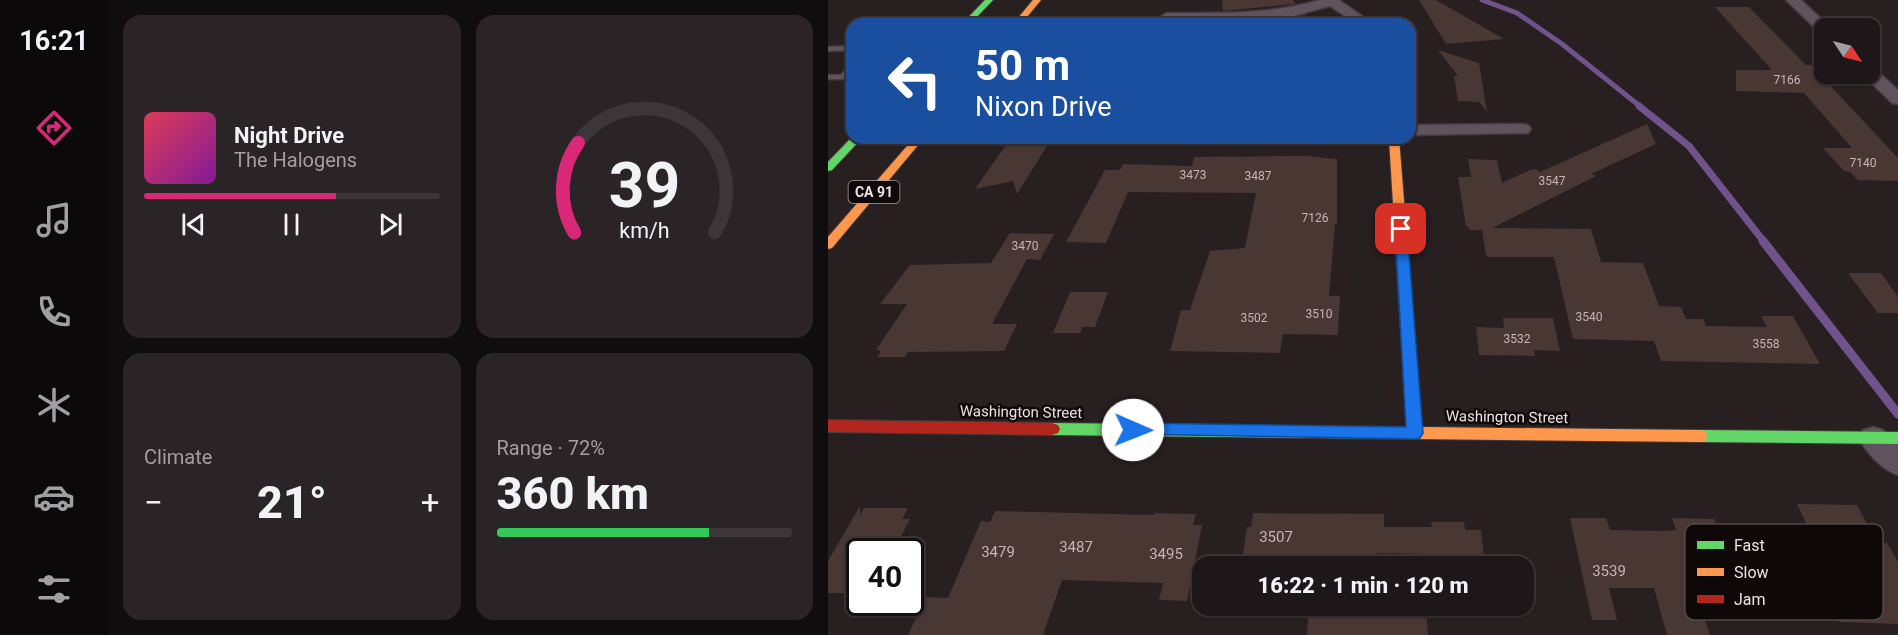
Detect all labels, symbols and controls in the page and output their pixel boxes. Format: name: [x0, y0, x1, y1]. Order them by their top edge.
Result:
north arrow: [1814, 18, 1880, 84]
map controls: [1814, 18, 1880, 84]
text: 16:21: [19, 25, 89, 57]
text: 50 m: [975, 41, 1070, 90]
icon: left: [876, 42, 954, 120]
house number: 7166: [1774, 73, 1801, 87]
text: Nixon Drive: [975, 91, 1112, 123]
icon: directions: [33, 107, 75, 149]
text: Night Drive: [234, 123, 344, 148]
text: The Halogens: [234, 148, 357, 172]
text: 39: [608, 150, 680, 223]
house number: 7140: [1850, 156, 1877, 170]
house number: 3473: [1180, 168, 1206, 182]
house number: 3487: [1245, 169, 1272, 183]
house number: 3547: [1539, 174, 1566, 188]
road number: CA 91: [848, 181, 900, 203]
icon: music: [33, 199, 75, 241]
pin: [1375, 203, 1426, 254]
icon: previous: [177, 208, 210, 241]
icon: pause: [275, 208, 308, 241]
icon: next: [374, 208, 407, 241]
house number: 7126: [1302, 211, 1329, 225]
icon: arrive: [1384, 212, 1417, 245]
text: km/h: [619, 219, 669, 244]
house number: 3470: [1012, 239, 1039, 253]
icon: phone: [33, 291, 75, 333]
house number: 3510: [1306, 307, 1333, 321]
house number: 3540: [1576, 310, 1603, 324]
house number: 3502: [1241, 311, 1268, 325]
house number: 3532: [1504, 332, 1531, 346]
house number: 3558: [1753, 337, 1780, 351]
icon: climate: [33, 384, 75, 426]
position arrow: [1101, 398, 1165, 462]
street label: Washington Street: [960, 402, 1082, 422]
street label: Washington Street: [1446, 407, 1568, 427]
text: Range · 72%: [497, 436, 605, 460]
text: Climate: [144, 445, 212, 469]
text: 360 km: [497, 467, 649, 520]
icon: car: [33, 476, 75, 518]
text: 21°: [257, 476, 327, 529]
text: −: [144, 483, 163, 522]
text: +: [421, 483, 440, 522]
legend: [1685, 524, 1883, 620]
house number: 3507: [1259, 528, 1293, 546]
text: Fast: [1734, 536, 1765, 555]
speed limit sign: 40: [846, 538, 924, 616]
house number: 3487: [1059, 538, 1093, 556]
house number: 3479: [981, 543, 1015, 561]
house number: 3495: [1149, 545, 1183, 563]
house number: 3539: [1592, 562, 1626, 580]
text: Slow: [1734, 563, 1769, 582]
icon: filters: [33, 568, 75, 610]
text: 16:22 · 1 min · 120 m: [1258, 573, 1468, 598]
text: Jam: [1734, 590, 1766, 609]

